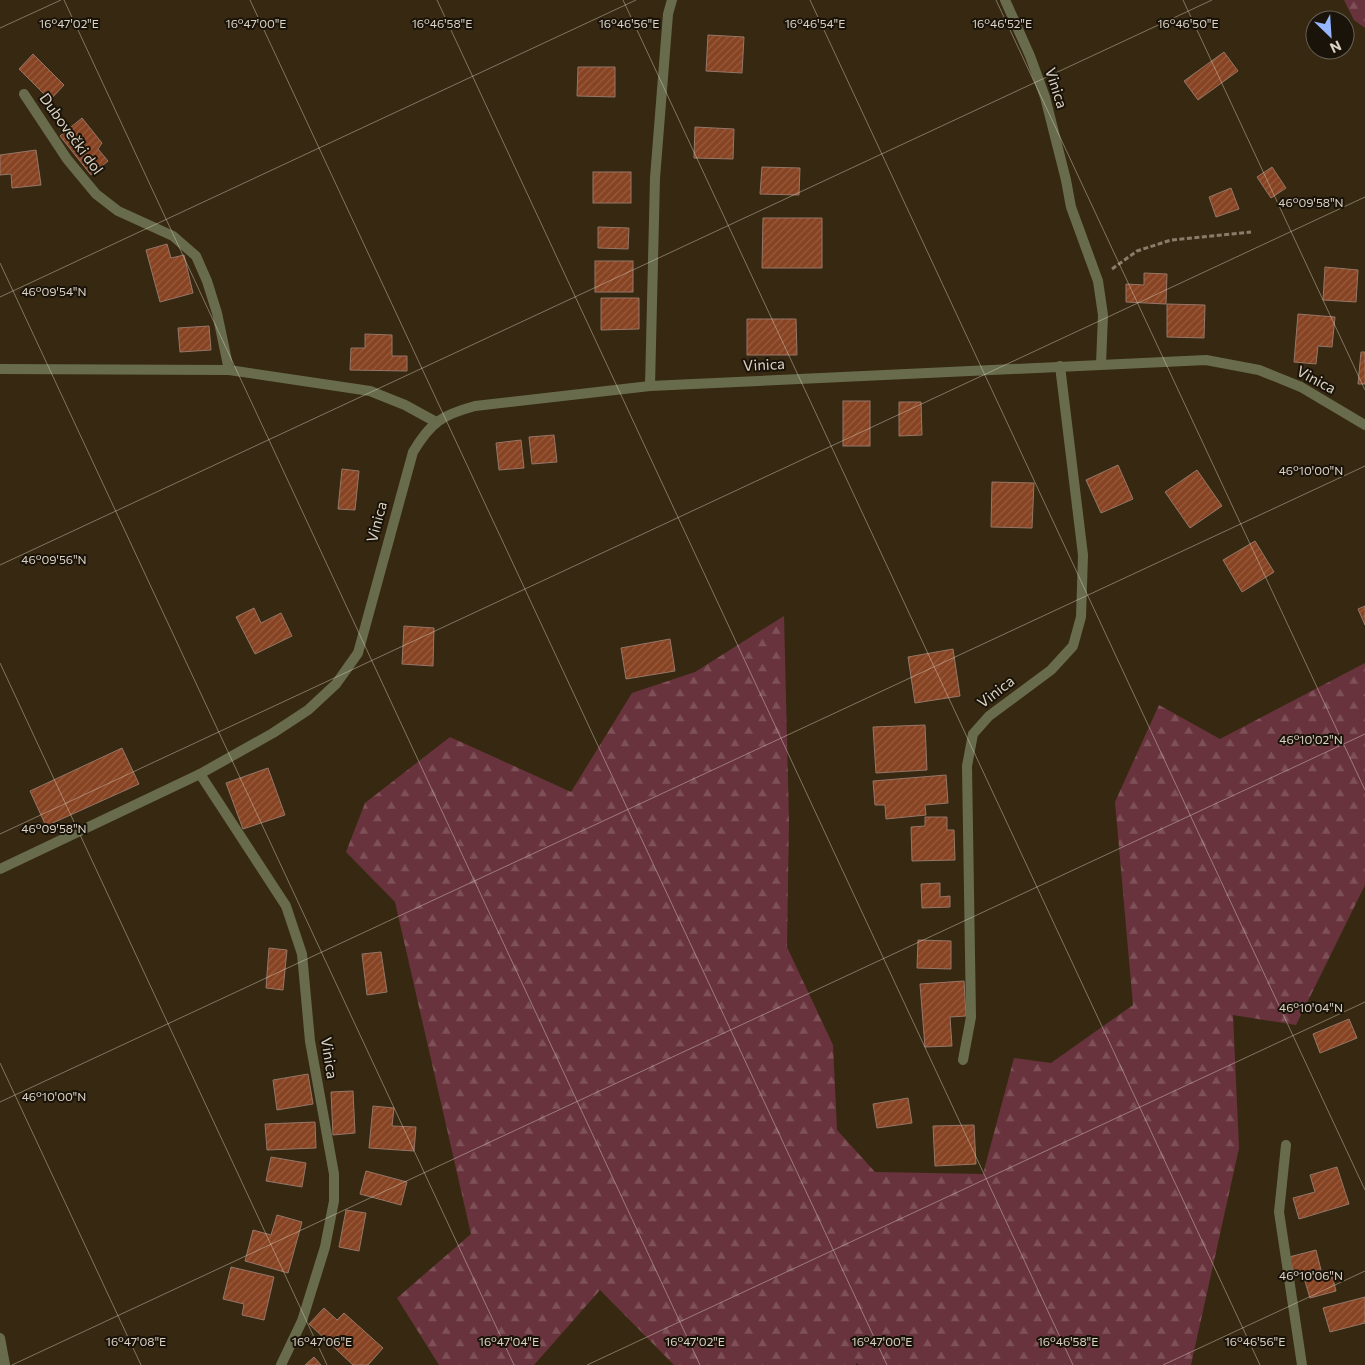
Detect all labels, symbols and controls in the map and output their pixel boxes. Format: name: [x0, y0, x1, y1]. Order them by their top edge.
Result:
north arrow: [1305, 10, 1355, 60]
text: 16°47'02"E: [39, 16, 99, 30]
text: 16°47'00"E: [226, 16, 287, 30]
text: 16°46'58"E: [412, 16, 472, 30]
text: 16°46'56"E: [599, 16, 659, 30]
text: 16°46'54"E: [785, 16, 845, 30]
text: 16°46'52"E: [972, 16, 1032, 30]
text: 16°46'50"E: [1157, 16, 1219, 30]
text: N: [1327, 37, 1344, 57]
street label: Vinica: [1042, 65, 1072, 110]
street label: Dubovečki dol: [36, 89, 107, 178]
text: 46°09'58"N: [1278, 195, 1344, 209]
text: 46°09'54"N: [21, 284, 87, 298]
street label: Vinica: [743, 354, 785, 374]
street label: Vinica: [1294, 361, 1339, 397]
text: 46°10'00"N: [1279, 463, 1343, 477]
street label: Vinica: [362, 499, 390, 544]
text: 46°09'56"N: [21, 552, 87, 566]
street label: Vinica: [973, 671, 1017, 711]
text: 46°10'02"N: [1279, 732, 1343, 746]
text: 46°09'58"N: [21, 821, 87, 835]
text: 46°10'04"N: [1279, 1000, 1343, 1014]
street label: Vinica: [318, 1036, 342, 1080]
text: 46°10'00"N: [22, 1089, 86, 1103]
text: 46°10'06"N: [1279, 1268, 1343, 1282]
text: 16°47'08"E: [106, 1334, 166, 1348]
text: 16°47'06"E: [292, 1334, 352, 1348]
text: 16°47'04"E: [479, 1334, 539, 1348]
text: 16°47'02"E: [665, 1334, 725, 1348]
text: 16°47'00"E: [852, 1334, 913, 1348]
text: 16°46'58"E: [1038, 1334, 1098, 1348]
text: 16°46'56"E: [1225, 1334, 1285, 1348]

